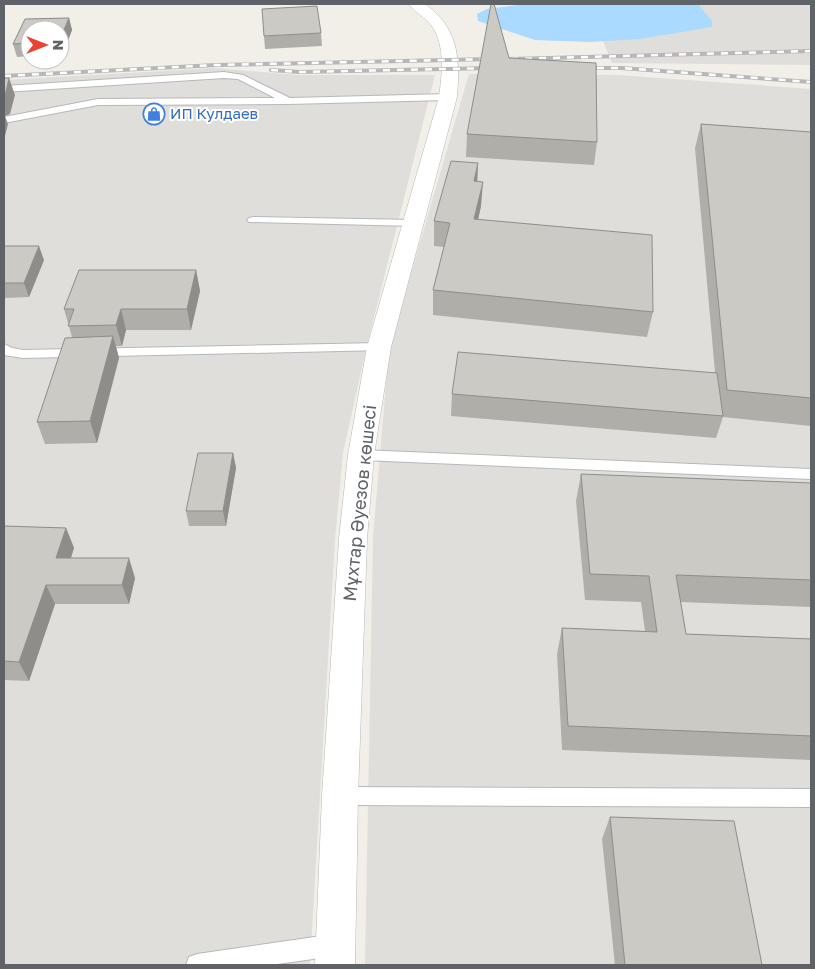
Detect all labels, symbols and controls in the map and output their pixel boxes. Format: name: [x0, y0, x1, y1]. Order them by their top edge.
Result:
north arrow: [20, 20, 70, 70]
text: N: [50, 40, 67, 50]
shop icon: ИП Кулдаев: [142, 102, 166, 126]
place label: ИП Кулдаев: [170, 104, 258, 122]
street label: Мұхтар Әуезов көшесі: [338, 403, 381, 602]

